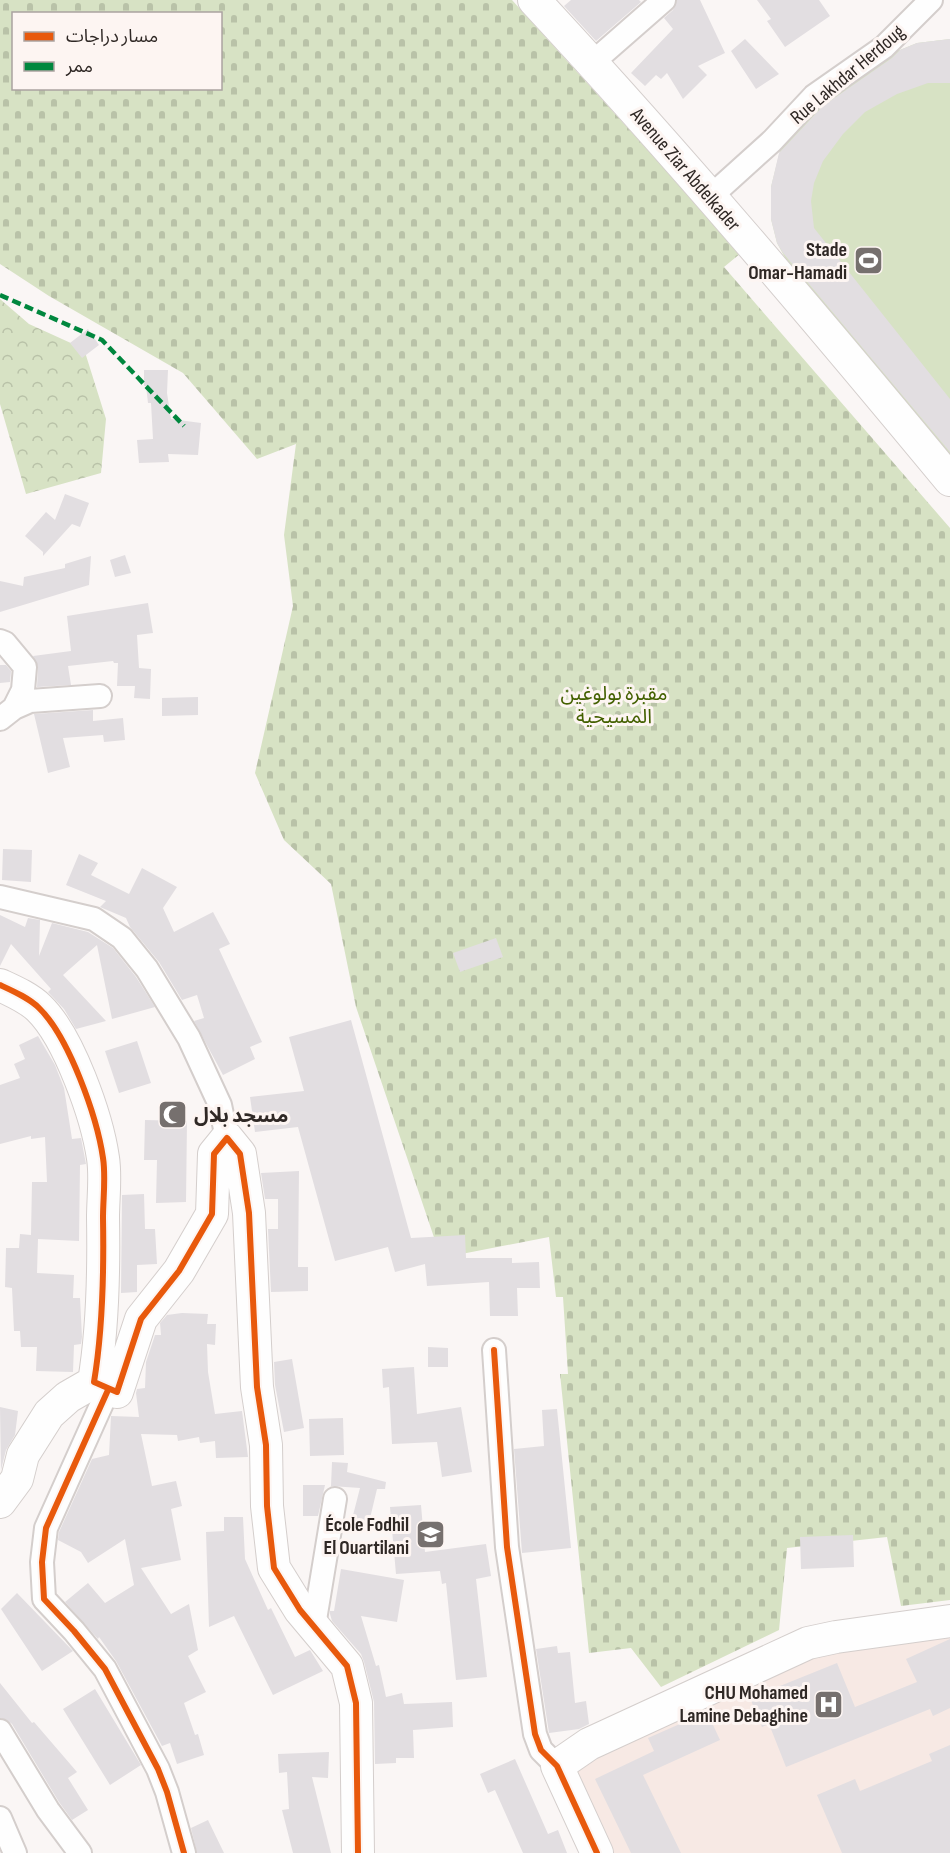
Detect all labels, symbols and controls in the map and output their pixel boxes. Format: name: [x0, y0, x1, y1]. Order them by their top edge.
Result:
legend: [12, 12, 222, 90]
street label: Rue Lakhdar Herdoug: [786, 20, 910, 129]
text: مسار دراجات: [66, 26, 158, 47]
text: ممر: [65, 56, 93, 77]
street label: Avenue Ziar Abdelkader: [625, 102, 745, 236]
place label: Stade Omar-Hamadi: [748, 238, 847, 285]
sports icon: Stade Omar-Hamadi: [852, 244, 884, 276]
park label: مقبرة بولوغين المسيحية: [560, 682, 668, 729]
mosque icon: مسجد بلال: [157, 1099, 189, 1131]
place label: مسجد بلال: [194, 1104, 288, 1128]
place label: École Fodhil El Ouartilani: [323, 1513, 409, 1560]
school or university icon: École Fodhil El Ouartilani: [414, 1519, 446, 1551]
place label: CHU Mohamed Lamine Debaghine: [679, 1681, 808, 1728]
hospital icon: CHU Mohamed Lamine Debaghine: [813, 1688, 845, 1720]

